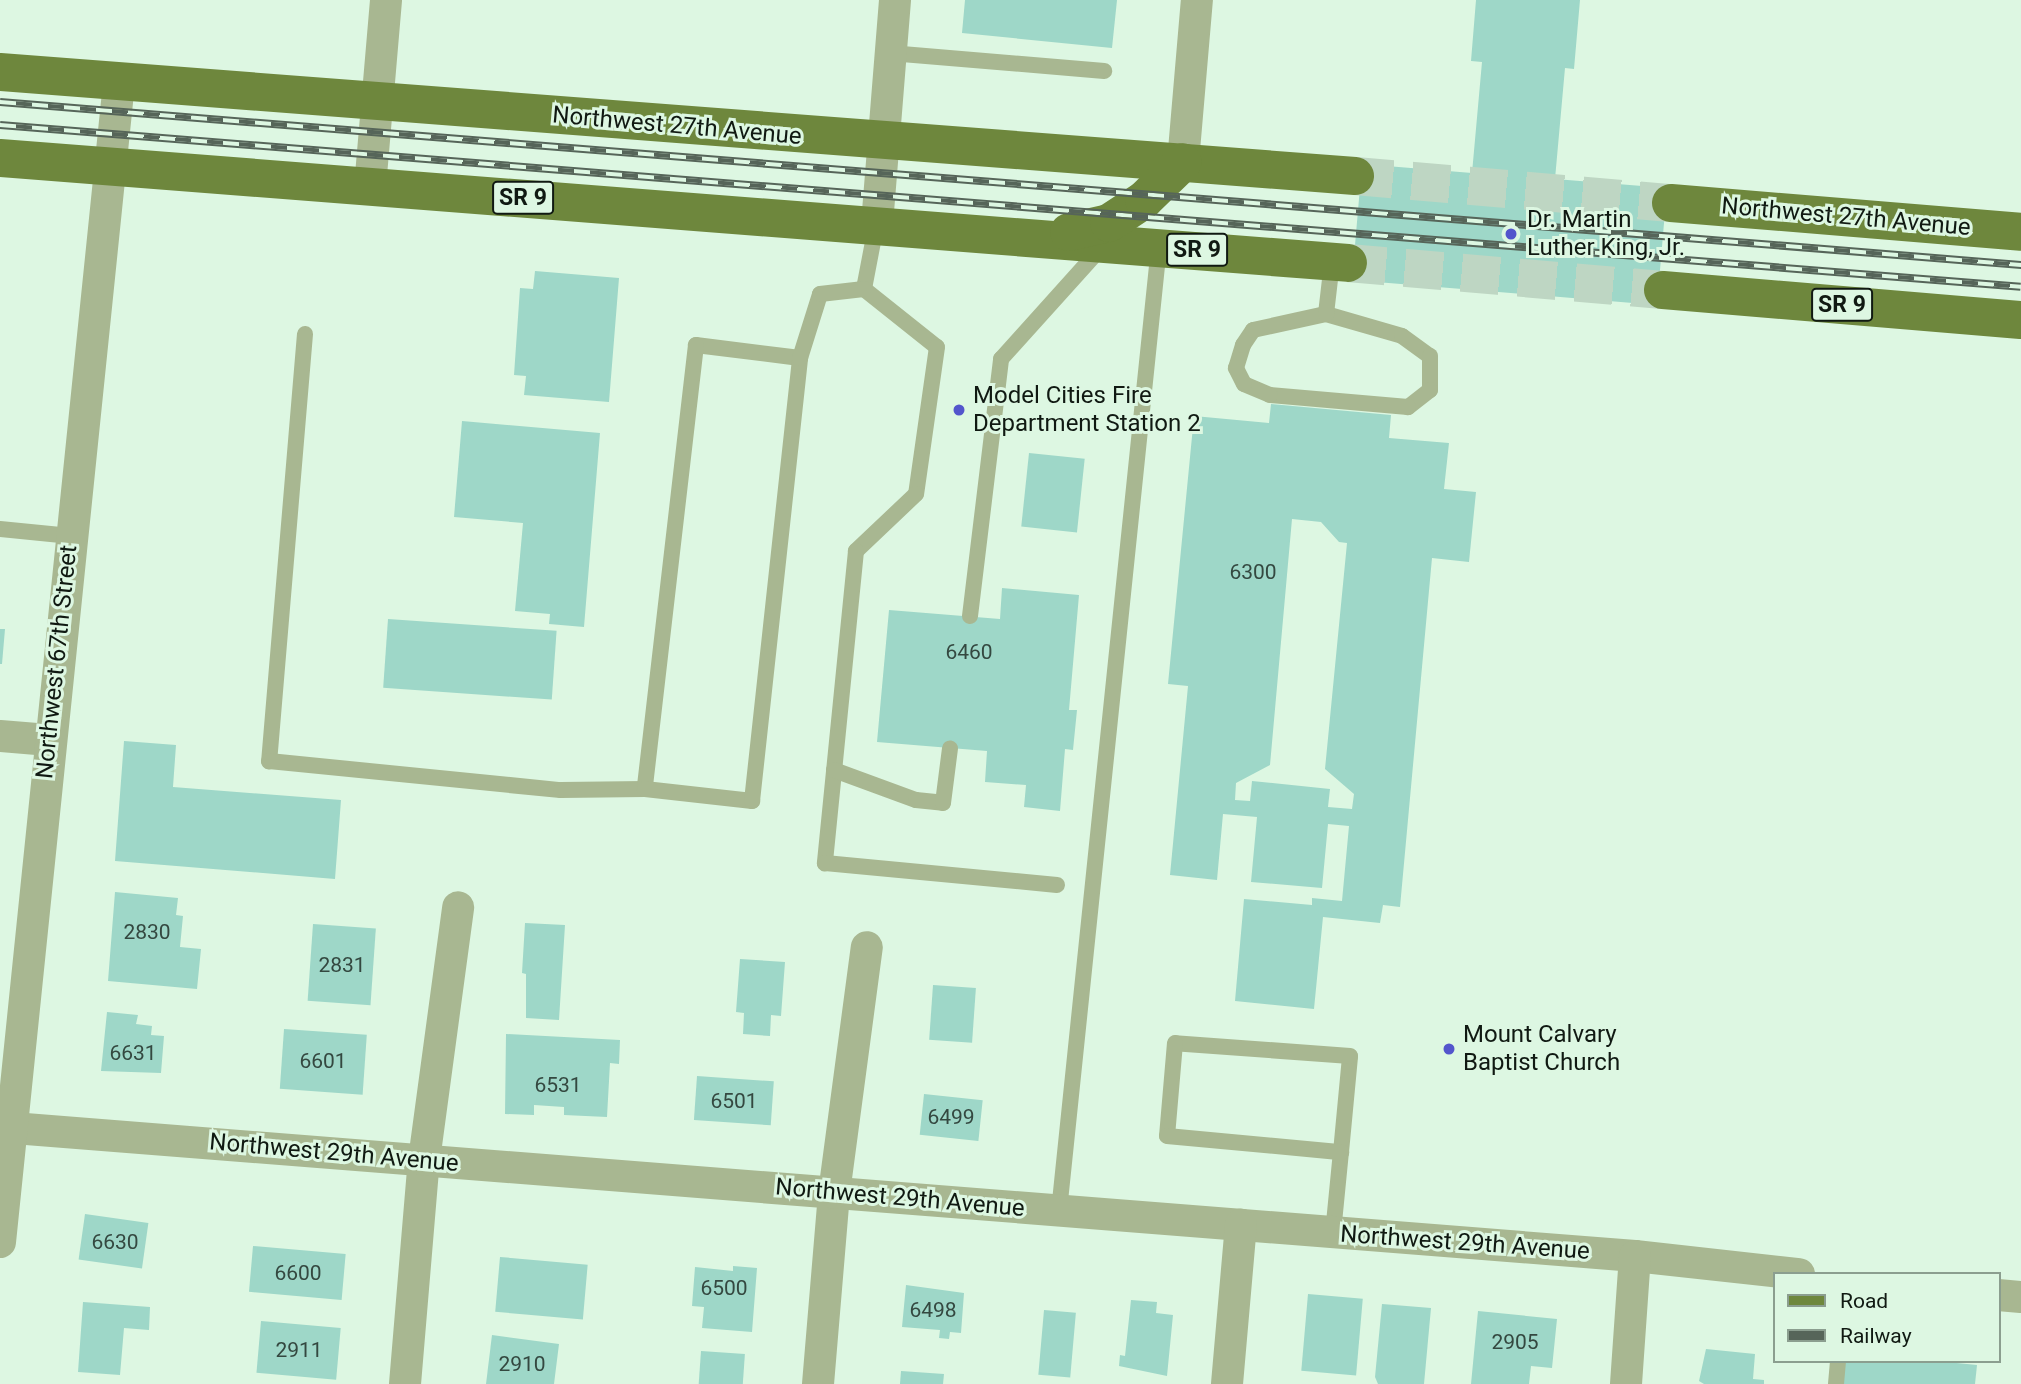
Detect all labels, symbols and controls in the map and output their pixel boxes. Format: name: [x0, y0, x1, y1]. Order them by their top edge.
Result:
street label: Northwest 27th Avenue: [551, 101, 803, 151]
road number: SR 9: [491, 178, 554, 218]
street label: Northwest 27th Avenue: [1720, 192, 1972, 242]
place label: Dr. Martin Luther King, Jr.: [1527, 206, 1685, 262]
marker: Dr. Martin Luther King, Jr.: [1501, 224, 1521, 244]
road number: SR 9: [1166, 230, 1228, 270]
road number: SR 9: [1811, 286, 1874, 324]
place label: Model Cities Fire Department Station 2: [973, 382, 1201, 438]
marker: Model Cities Fire Department Station 2: [951, 402, 967, 418]
street label: Northwest 67th Street: [30, 544, 84, 780]
house number: 6300: [1229, 559, 1277, 585]
house number: 6460: [945, 639, 993, 665]
house number: 2830: [123, 919, 171, 945]
house number: 2831: [318, 952, 366, 978]
place label: Mount Calvary Baptist Church: [1463, 1021, 1620, 1077]
house number: 6631: [109, 1040, 157, 1066]
marker: Mount Calvary Baptist Church: [1441, 1041, 1457, 1057]
house number: 6601: [299, 1048, 347, 1074]
house number: 6531: [534, 1072, 582, 1098]
house number: 6501: [710, 1088, 758, 1114]
house number: 6499: [927, 1104, 975, 1130]
street label: Northwest 29th Avenue: [208, 1128, 460, 1178]
street label: Northwest 29th Avenue: [774, 1173, 1026, 1223]
street label: Northwest 29th Avenue: [1339, 1220, 1591, 1266]
house number: 6630: [91, 1229, 139, 1255]
house number: 6600: [274, 1260, 322, 1286]
legend: [1772, 1272, 2000, 1363]
house number: 6500: [700, 1275, 748, 1301]
text: Road: [1840, 1289, 1888, 1313]
house number: 6498: [909, 1297, 957, 1323]
text: Railway: [1840, 1324, 1912, 1348]
house number: 2905: [1491, 1329, 1539, 1355]
house number: 2911: [275, 1337, 323, 1363]
house number: 2910: [498, 1351, 546, 1377]

